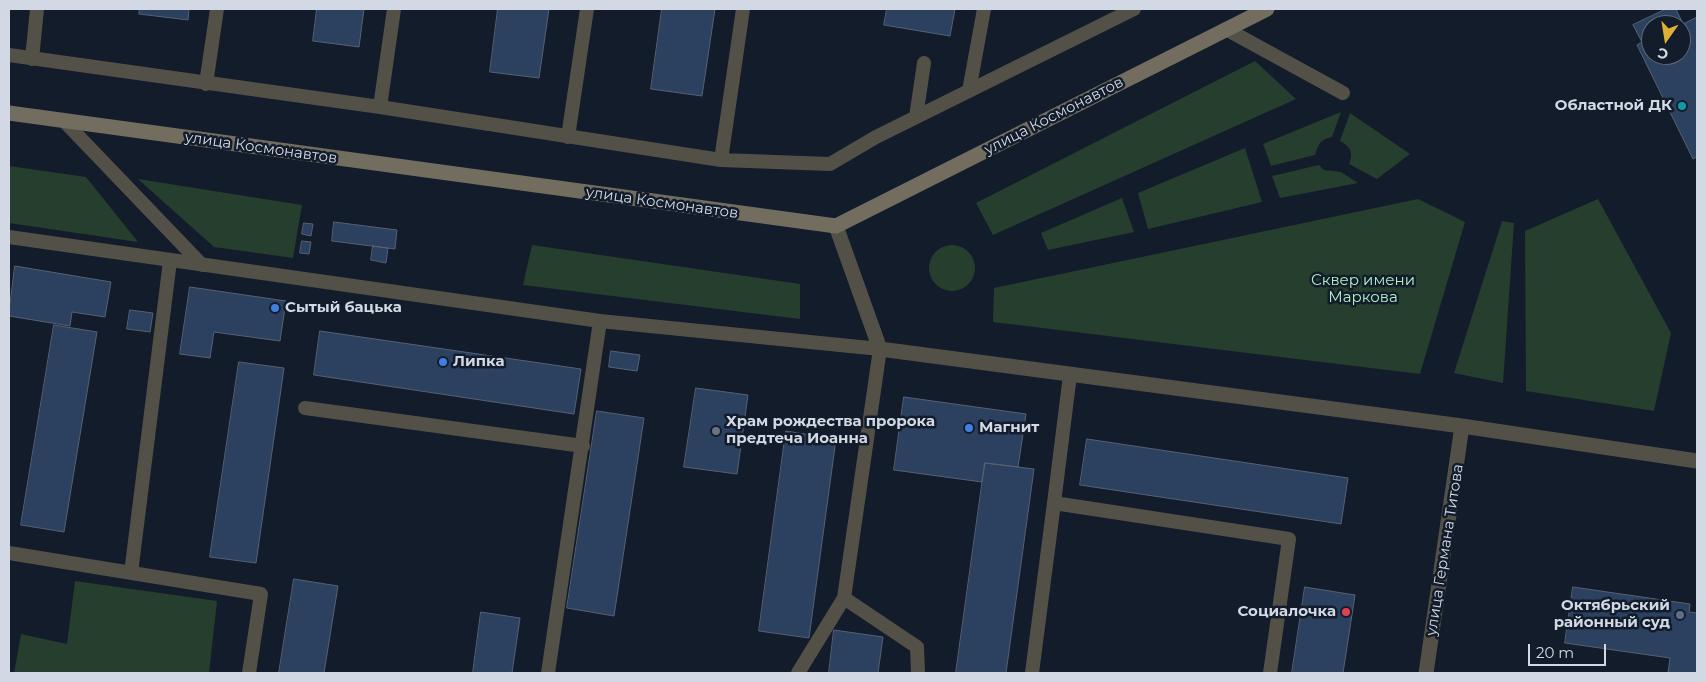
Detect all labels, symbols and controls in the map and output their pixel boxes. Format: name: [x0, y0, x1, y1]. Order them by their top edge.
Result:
north arrow: [1641, 15, 1691, 65]
text: С: [1656, 44, 1670, 64]
street label: улица Космонавтов: [981, 73, 1127, 159]
place label: Областной ДК: [1555, 97, 1672, 115]
marker: Областной ДК: [1676, 100, 1688, 112]
street label: улица Космонавтов: [184, 128, 338, 168]
street label: улица Космонавтов: [585, 183, 739, 223]
park label: Сквер имени Маркова: [1311, 272, 1415, 307]
place label: Сытый бацька: [285, 299, 402, 317]
marker: Сытый бацька: [269, 302, 281, 314]
place label: Липка: [453, 353, 504, 371]
marker: Липка: [437, 356, 449, 368]
place label: Храм рождества пророка предтеча Иоанна: [726, 413, 935, 448]
place label: Магнит: [979, 419, 1039, 437]
marker: Магнит: [963, 422, 975, 434]
marker: Храм рождества пророка предтеча Иоанна: [710, 425, 722, 437]
street label: улица Германа Титова: [1423, 463, 1467, 637]
place label: Октябрьский районный суд: [1554, 597, 1670, 632]
place label: Социалочка: [1237, 603, 1336, 621]
marker: Социалочка: [1340, 606, 1352, 618]
marker: Октябрьский районный суд: [1674, 609, 1686, 621]
scale bar: [1531, 634, 1608, 666]
text: 20 m: [1536, 643, 1574, 662]

